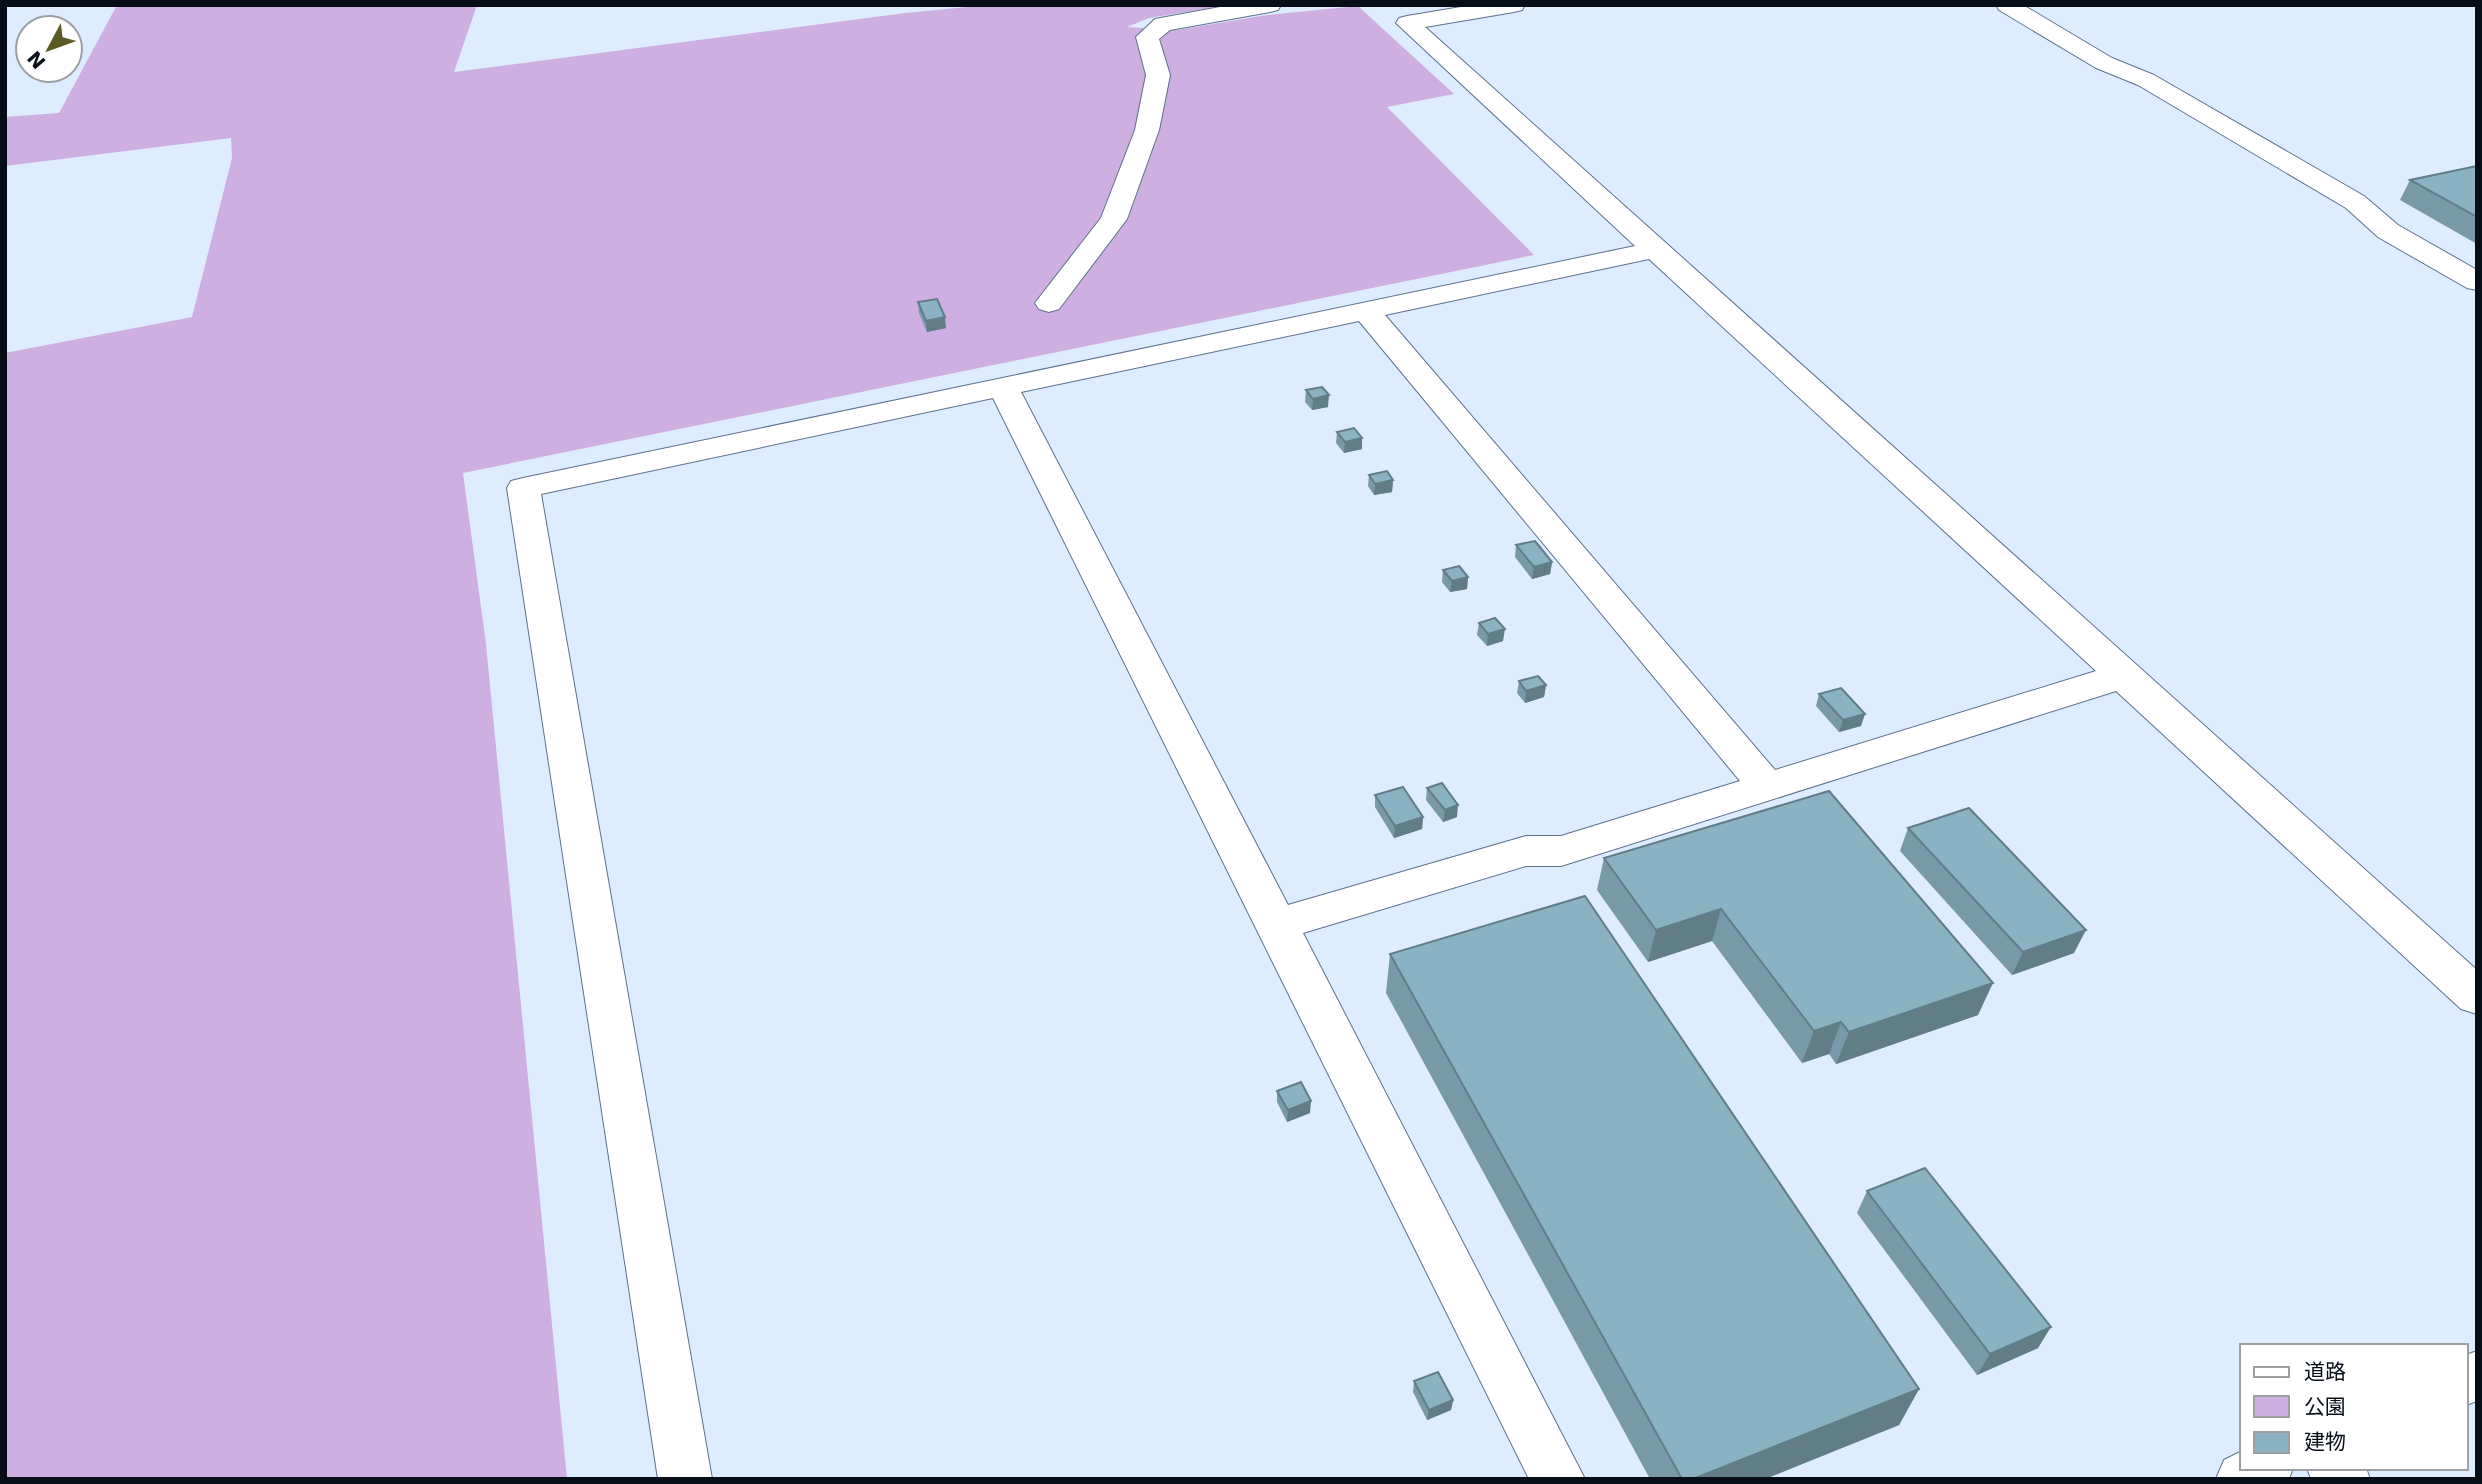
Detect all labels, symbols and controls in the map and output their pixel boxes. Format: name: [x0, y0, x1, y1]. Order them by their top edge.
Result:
north arrow: [14, 14, 84, 84]
text: N: [23, 47, 50, 73]
legend: [2240, 1344, 2468, 1470]
text: 道路: [2304, 1360, 2346, 1384]
text: 公園: [2304, 1395, 2346, 1419]
text: 建物: [2304, 1430, 2346, 1454]

